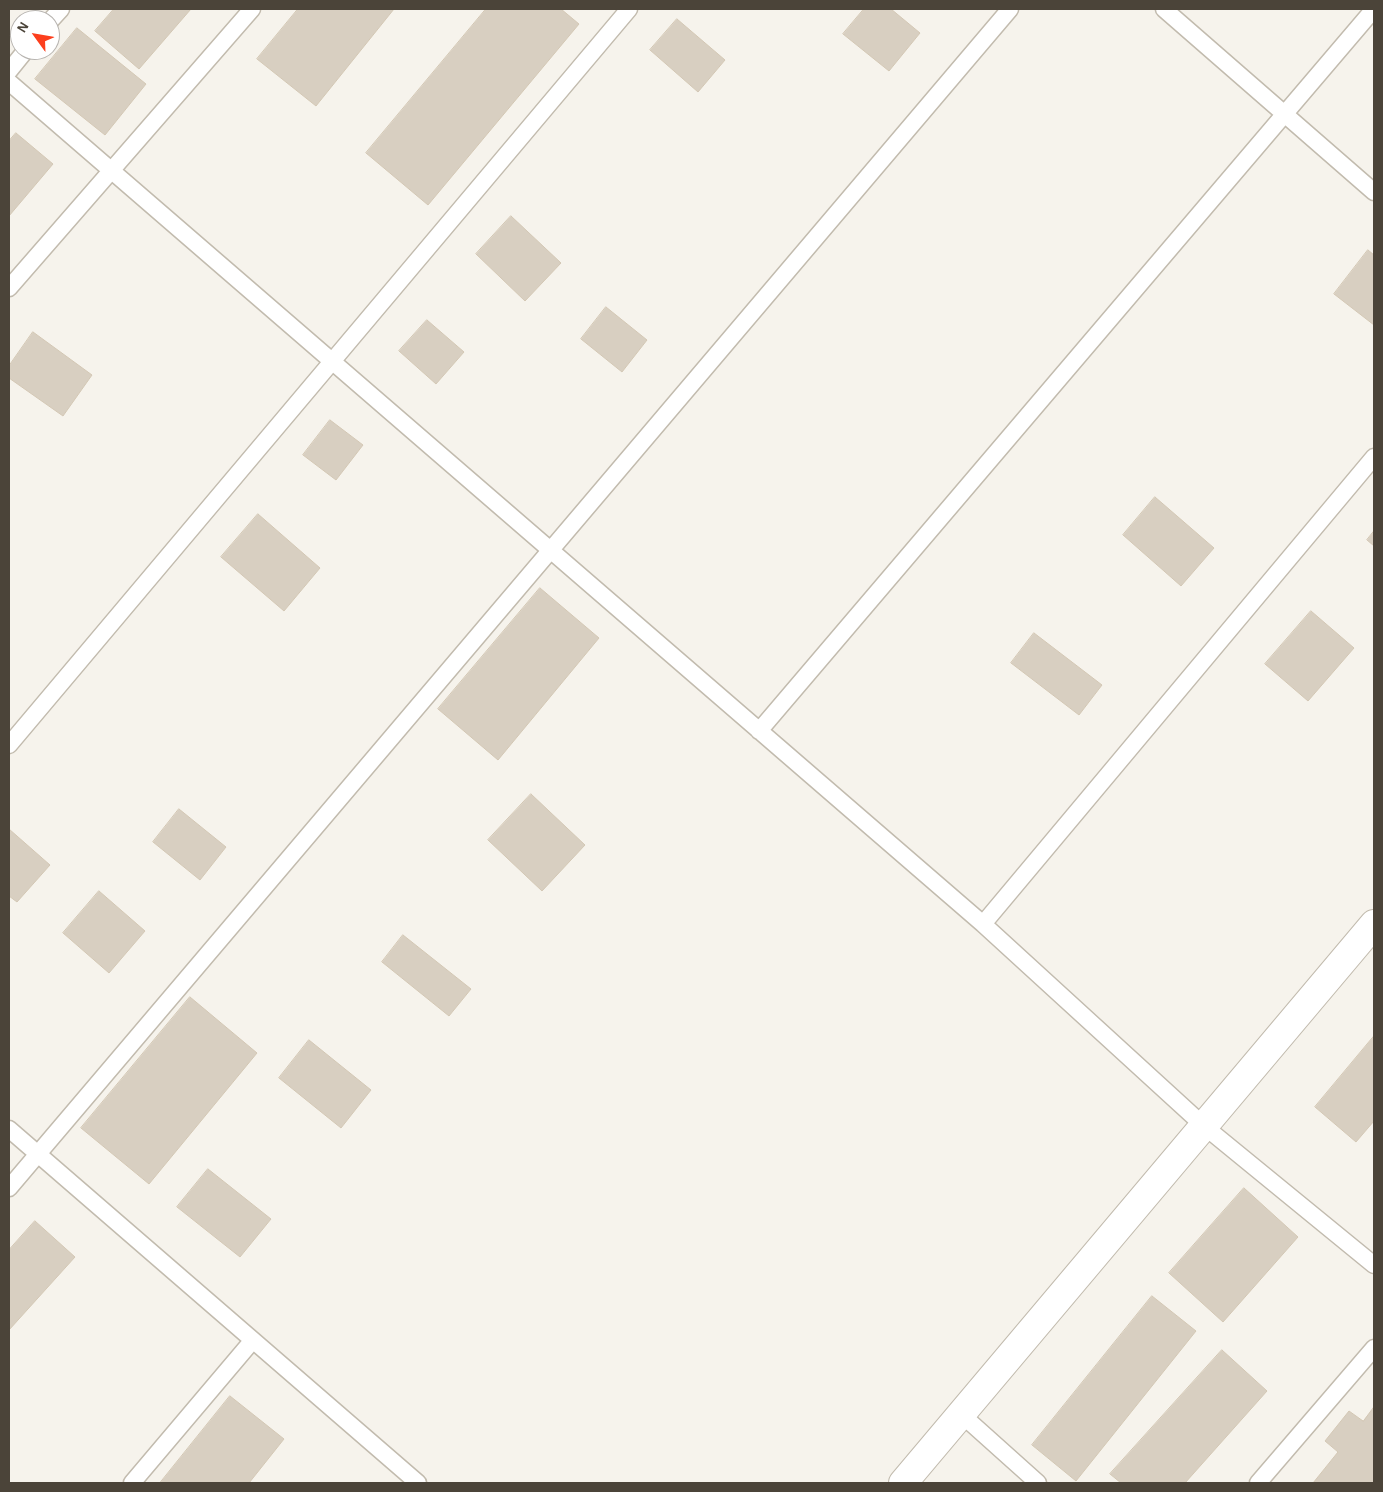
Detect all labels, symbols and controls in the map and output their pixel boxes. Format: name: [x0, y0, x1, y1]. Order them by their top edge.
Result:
north arrow: [10, 10, 60, 60]
text: N: [15, 20, 32, 35]

